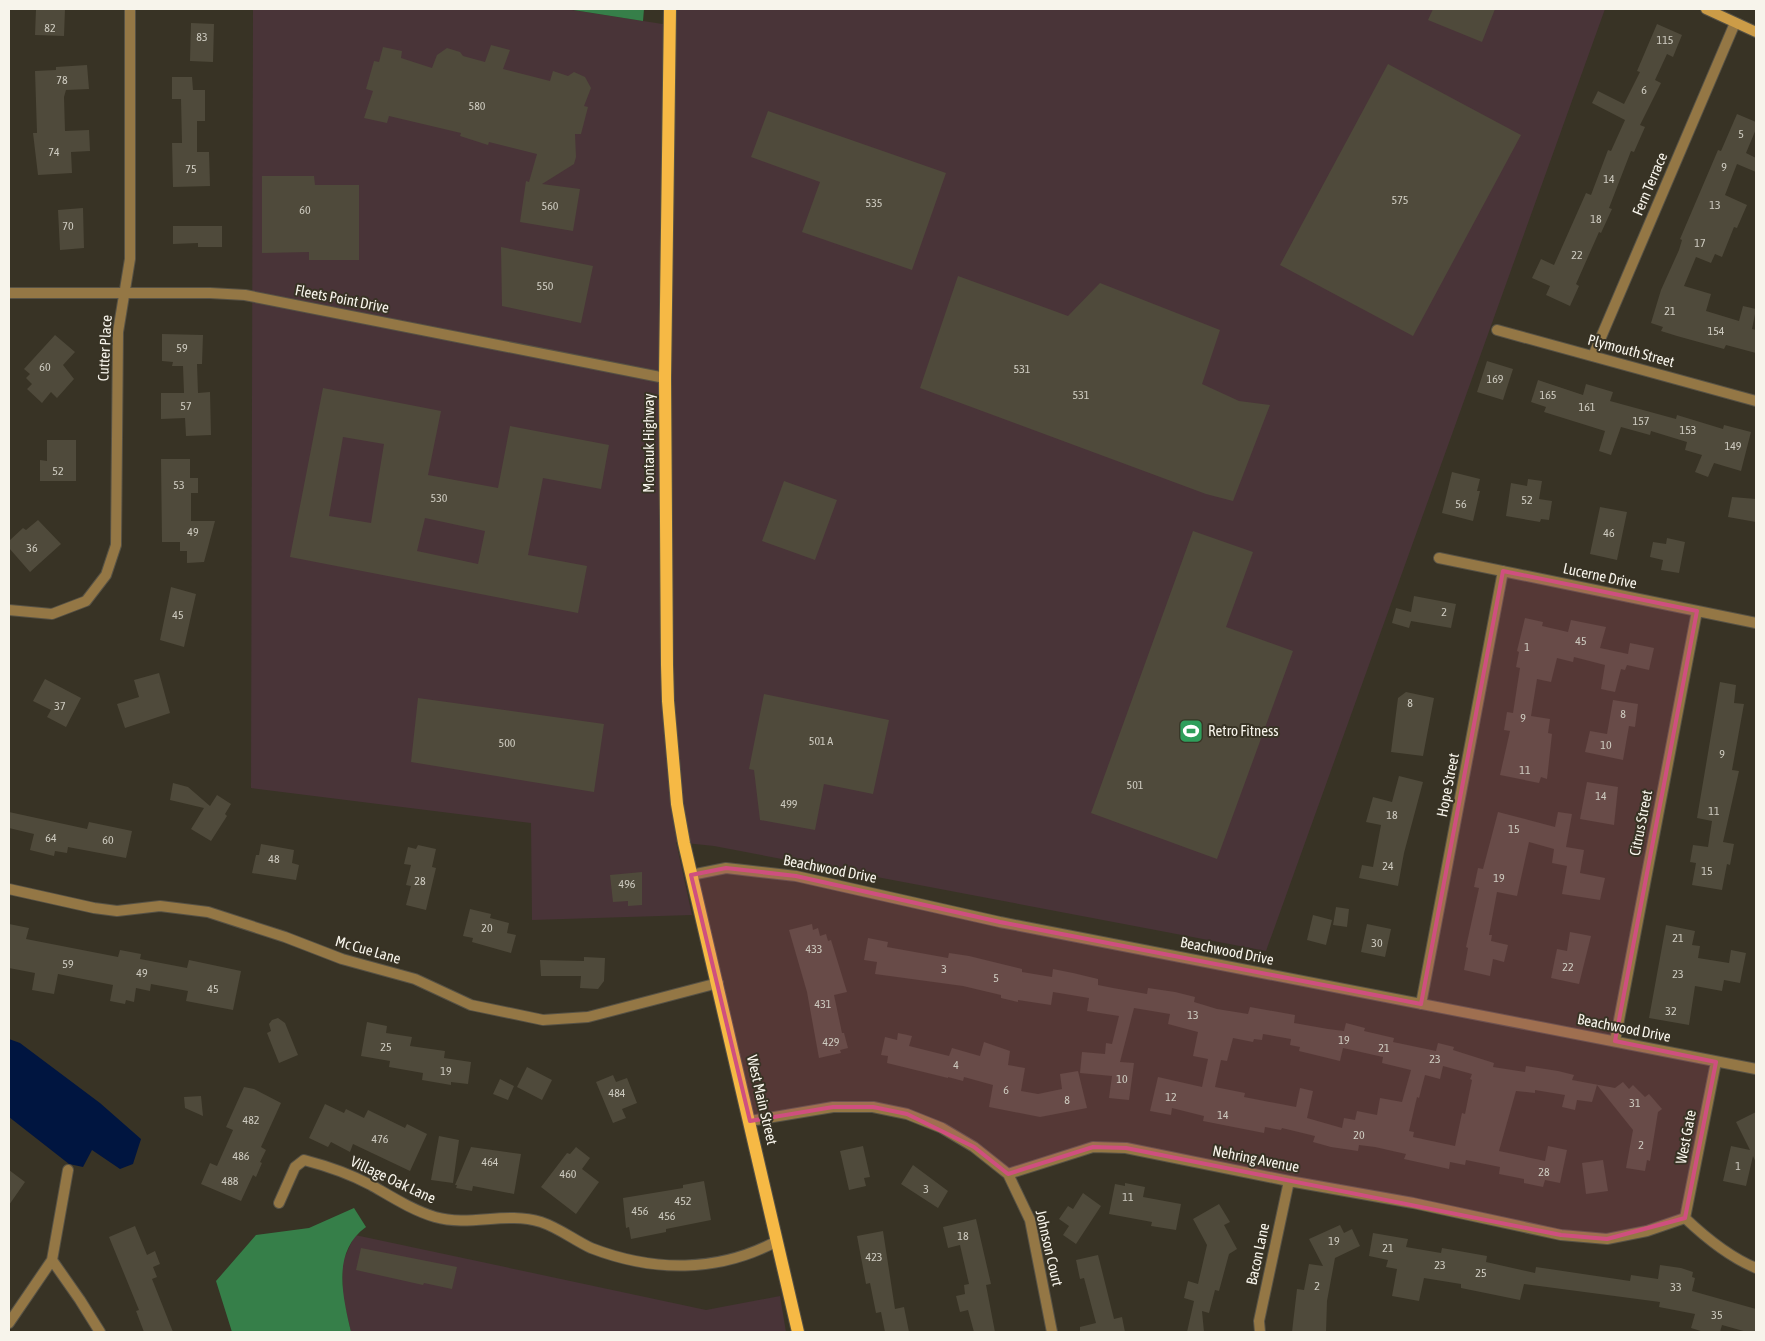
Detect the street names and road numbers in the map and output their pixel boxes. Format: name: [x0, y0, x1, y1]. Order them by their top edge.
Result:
street label: Fern Terrace: [1629, 150, 1670, 218]
street label: Fleets Point Drive: [294, 281, 391, 316]
street label: Cutter Place: [94, 314, 115, 382]
street label: Plymouth Street: [1586, 331, 1676, 370]
street label: Montauk Highway: [640, 393, 657, 493]
street label: Lucerne Drive: [1562, 559, 1639, 592]
street label: Hope Street: [1433, 752, 1462, 818]
street label: Citrus Street: [1626, 789, 1655, 857]
street label: Beachwood Drive: [782, 851, 878, 886]
street label: Mc Cue Lane: [333, 932, 403, 967]
street label: Beachwood Drive: [1179, 933, 1275, 968]
street label: Beachwood Drive: [1576, 1010, 1672, 1045]
street label: West Main Street: [744, 1053, 781, 1146]
street label: West Gate: [1672, 1108, 1699, 1165]
street label: Nehring Avenue: [1211, 1142, 1301, 1175]
street label: Village Oak Lane: [348, 1152, 439, 1207]
street label: Johnson Court: [1032, 1208, 1067, 1288]
street label: Bacon Lane: [1243, 1221, 1272, 1286]

